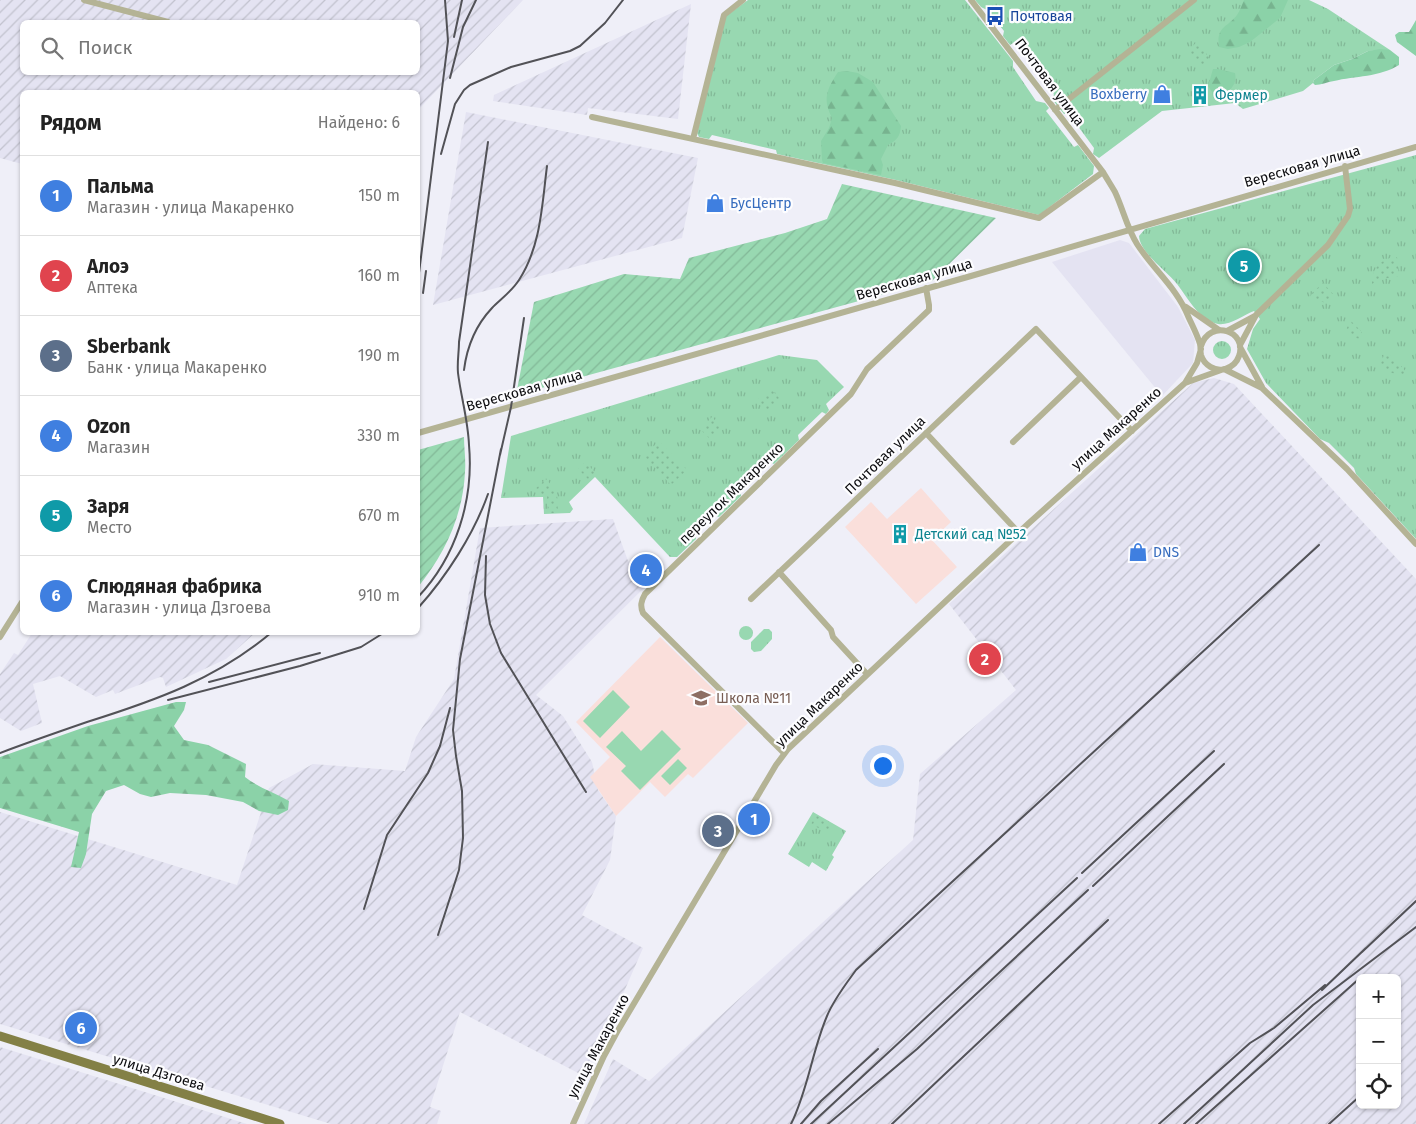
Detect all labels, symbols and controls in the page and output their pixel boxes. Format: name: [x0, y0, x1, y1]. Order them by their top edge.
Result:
bus stop icon: Почтовая: [984, 5, 1006, 27]
place label: Почтовая: [1010, 8, 1073, 25]
search box: [20, 20, 420, 75]
icon: search: [38, 34, 66, 62]
street label: Почтовая улица: [1011, 35, 1088, 129]
text: Поиск: [78, 36, 132, 59]
shop icon: Boxberry: [1151, 83, 1173, 105]
building icon: Фермер: [1189, 84, 1211, 106]
place label: Boxberry: [1090, 86, 1147, 103]
place label: Фермер: [1215, 87, 1268, 104]
text: Рядом: [40, 110, 101, 136]
text: Найдено: 6: [318, 113, 400, 132]
street label: Вересковая улица: [1242, 142, 1362, 191]
text: Пальма: [87, 175, 154, 198]
text: 1: [52, 186, 60, 205]
text: 150 m: [358, 186, 400, 205]
shop icon: БусЦентр: [704, 192, 726, 214]
place label: БусЦентр: [730, 195, 791, 212]
text: Магазин · улица Макаренко: [87, 198, 294, 217]
pin: 5: [1228, 247, 1260, 285]
text: Алоэ: [87, 255, 129, 278]
street label: Вересковая улица: [854, 255, 974, 304]
text: 2: [52, 266, 60, 285]
text: 160 m: [358, 266, 400, 285]
text: Аптека: [87, 278, 138, 297]
text: Sberbank: [87, 335, 170, 358]
text: 3: [52, 346, 60, 365]
text: 190 m: [358, 346, 400, 365]
text: Банк · улица Макаренко: [87, 358, 267, 377]
street label: Вересковая улица: [464, 366, 584, 415]
street label: улица Макаренко: [1068, 383, 1165, 473]
street label: Почтовая улица: [842, 413, 929, 498]
text: Ozon: [87, 415, 131, 438]
text: 4: [51, 426, 61, 445]
text: 330 m: [357, 426, 400, 445]
text: Магазин: [87, 438, 150, 457]
street label: переулок Макаренко: [676, 439, 787, 548]
text: Заря: [87, 495, 129, 518]
text: 5: [52, 506, 60, 525]
text: 670 m: [358, 506, 400, 525]
text: Место: [87, 518, 132, 537]
building icon: Детский сад №52: [889, 523, 911, 545]
place label: Детский сад №52: [914, 526, 1027, 543]
shop icon: DNS: [1127, 541, 1149, 563]
place label: DNS: [1153, 544, 1180, 561]
pin: 4: [630, 551, 662, 589]
text: Слюдяная фабрика: [87, 575, 262, 598]
text: 6: [51, 586, 61, 605]
text: 910 m: [358, 586, 400, 605]
text: Магазин · улица Дзгоева: [87, 598, 271, 617]
pin: 2: [969, 640, 1001, 678]
street label: улица Макаренко: [772, 658, 867, 751]
school or university icon: Школа №11: [690, 687, 712, 709]
place label: Школа №11: [716, 690, 791, 707]
your location: [870, 753, 896, 779]
pin: 1: [738, 800, 770, 838]
pin: 3: [702, 812, 734, 850]
map controls: [1356, 974, 1401, 1109]
button: +: [1356, 974, 1401, 1019]
street label: улица Макаренко: [564, 991, 633, 1101]
pin: 6: [65, 1009, 97, 1047]
button: −: [1356, 1019, 1401, 1064]
street label: улица Дзгоева: [111, 1050, 207, 1095]
button: locate: [1356, 1064, 1401, 1109]

